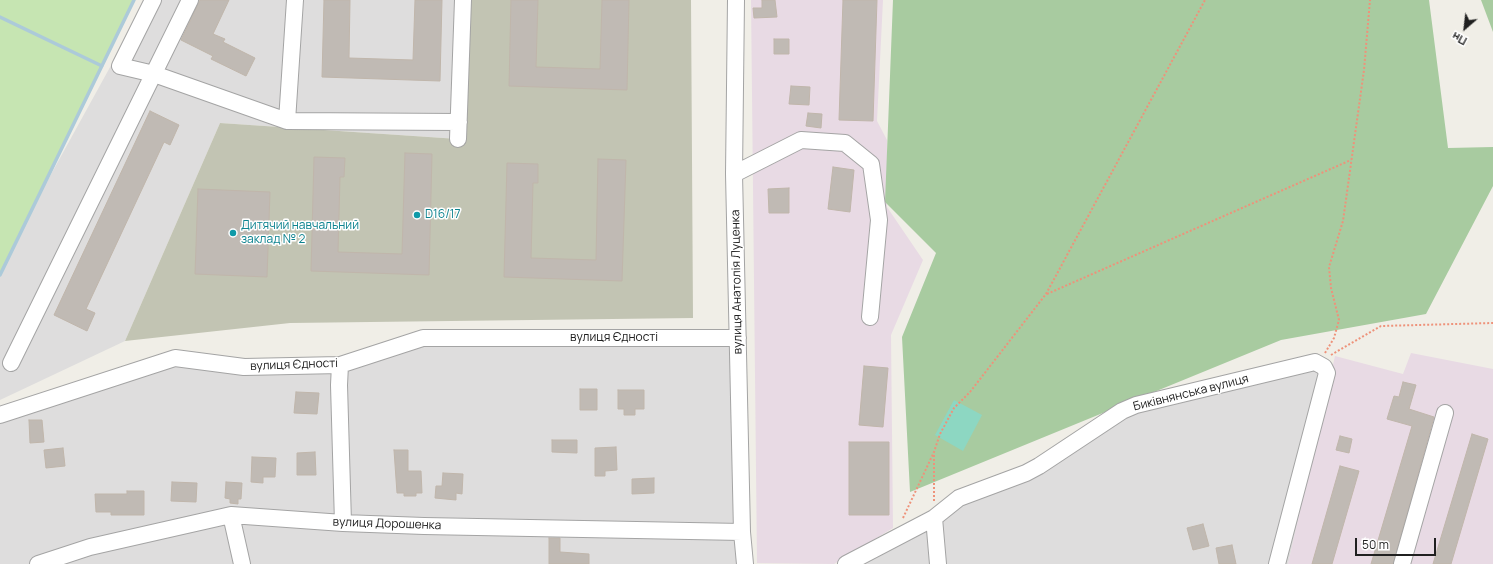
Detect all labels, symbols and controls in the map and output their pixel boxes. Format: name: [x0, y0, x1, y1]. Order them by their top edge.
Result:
north arrow: [1445, 8, 1485, 48]
text: Пн: [1449, 29, 1469, 49]
place label: D16/17: [425, 208, 461, 222]
marker: D16/17: [412, 210, 422, 220]
street label: вулиця Анатолія Луценка: [729, 210, 745, 354]
place label: Дитячий навчальний заклад № 2: [241, 219, 359, 247]
marker: Дитячий навчальний заклад № 2: [228, 228, 238, 238]
street label: вулиця Єдності: [570, 331, 658, 345]
street label: вулиця Єдності: [250, 356, 338, 374]
street label: Биківнянська вулиця: [1132, 372, 1250, 414]
street label: вулиця Дорошенка: [332, 515, 442, 533]
scale bar: [1357, 530, 1438, 556]
text: 50 m: [1362, 536, 1389, 553]

